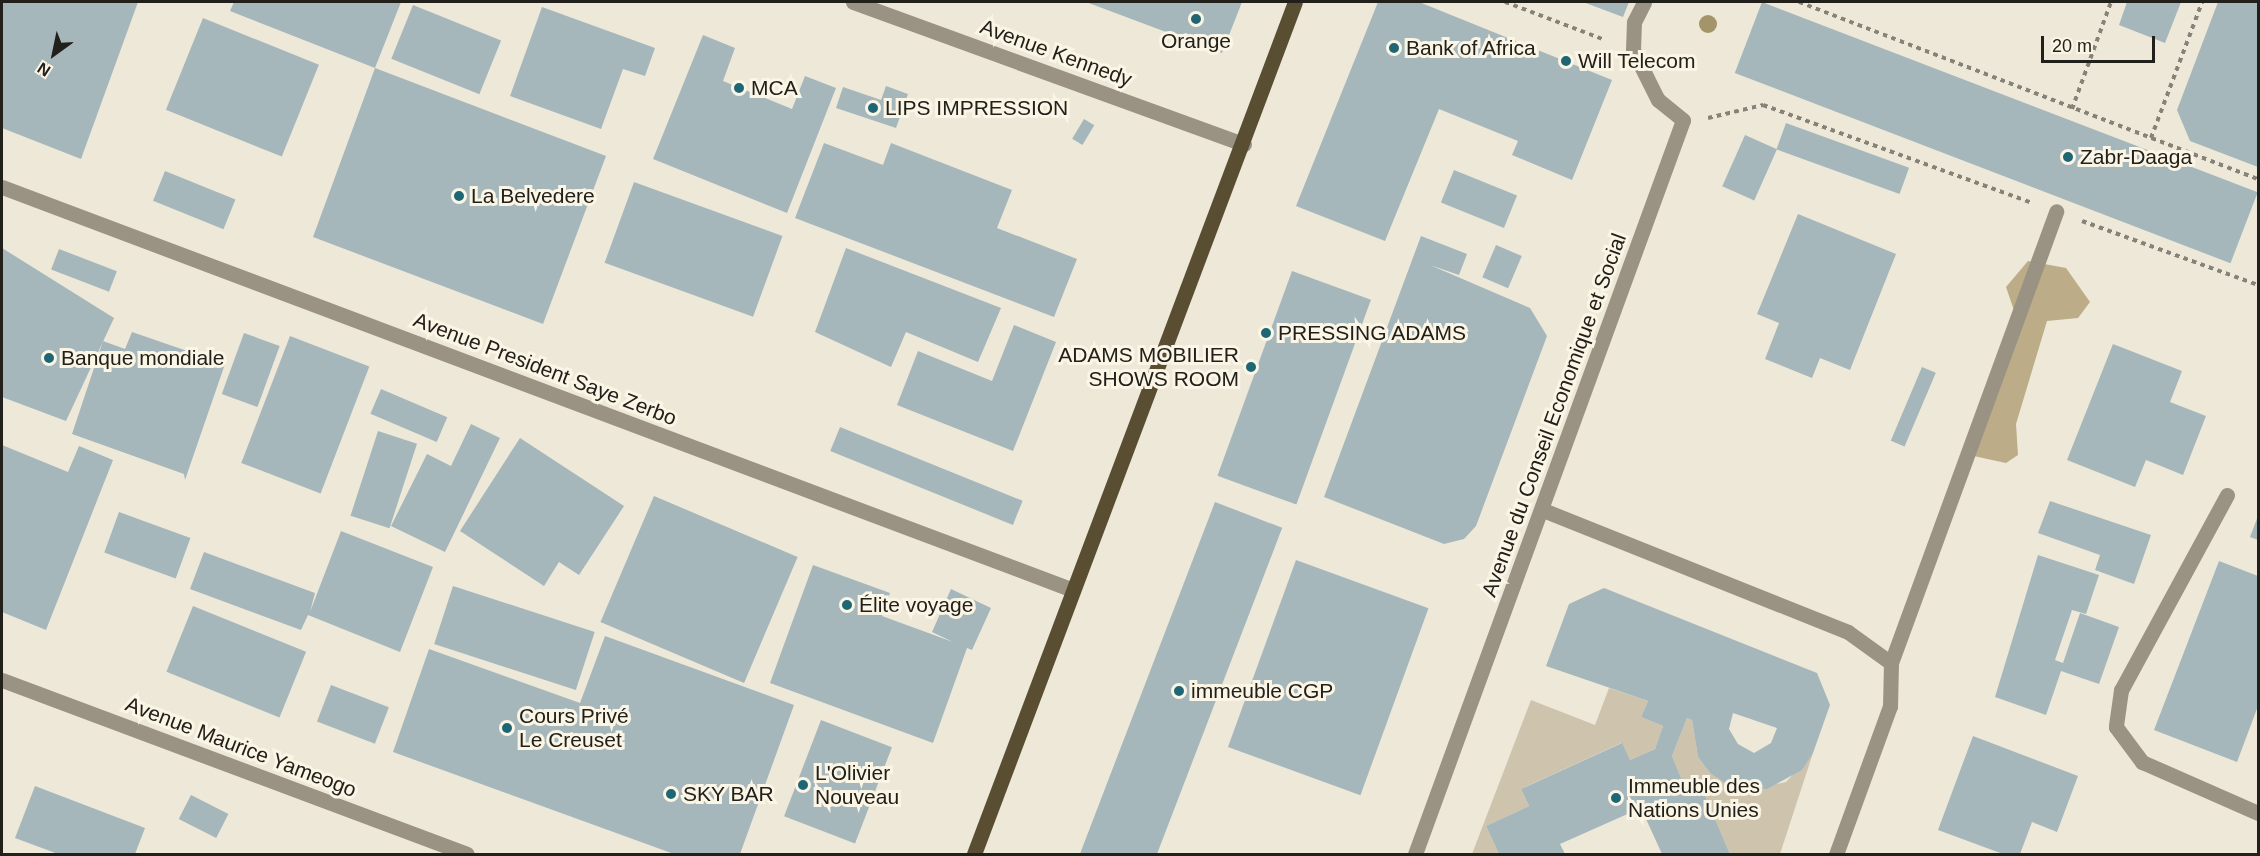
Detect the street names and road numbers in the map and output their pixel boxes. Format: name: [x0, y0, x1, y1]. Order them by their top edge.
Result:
street label: Avenue Kennedy: [977, 14, 1135, 92]
street label: Avenue du Conseil Economique et Social: [1476, 230, 1632, 600]
street label: Avenue President Saye Zerbo: [410, 307, 680, 431]
street label: Avenue Maurice Yameogo: [122, 691, 360, 803]

